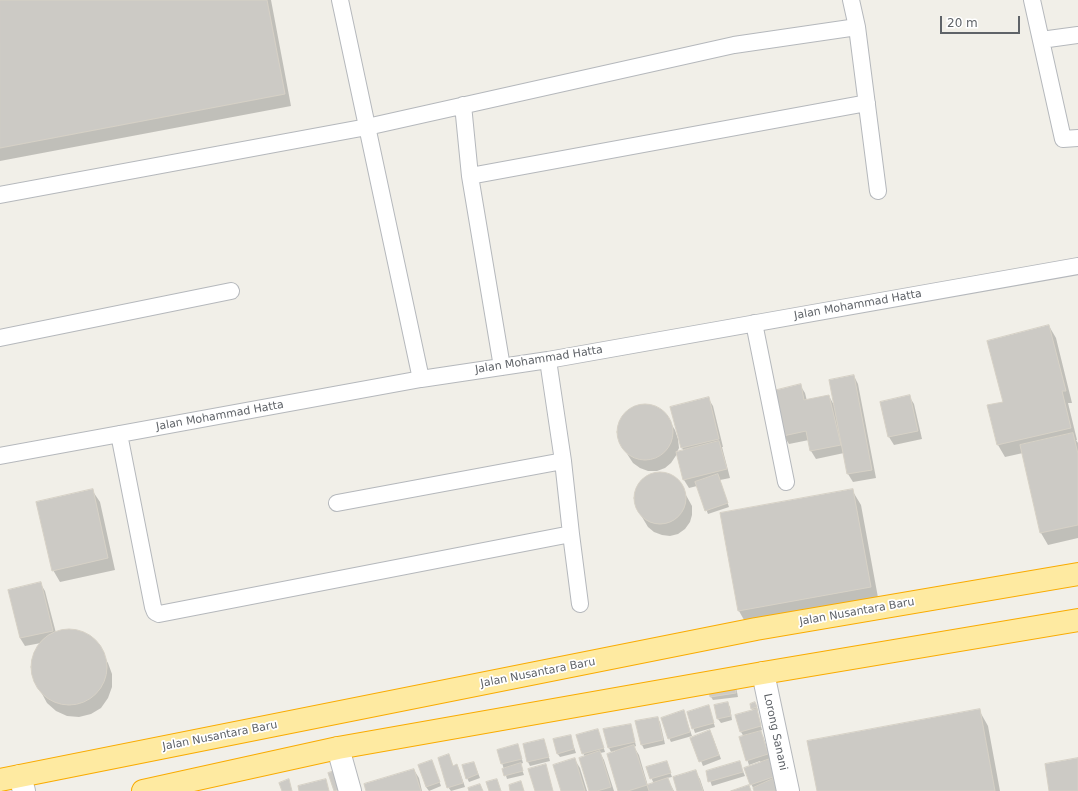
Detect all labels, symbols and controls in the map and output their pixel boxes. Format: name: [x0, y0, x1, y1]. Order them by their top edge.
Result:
scale bar: [942, 8, 1022, 34]
text: 20 m: [947, 16, 978, 30]
street label: Jalan Mohammad Hatta: [793, 287, 923, 323]
street label: Jalan Mohammad Hatta: [474, 343, 604, 377]
street label: Jalan Mohammad Hatta: [155, 398, 285, 434]
street label: Jalan Nusantara Baru: [798, 595, 916, 629]
street label: Jalan Nusantara Baru: [480, 655, 596, 691]
street label: Lorong Sanani: [760, 692, 790, 772]
street label: Jalan Nusantara Baru: [162, 718, 278, 754]

